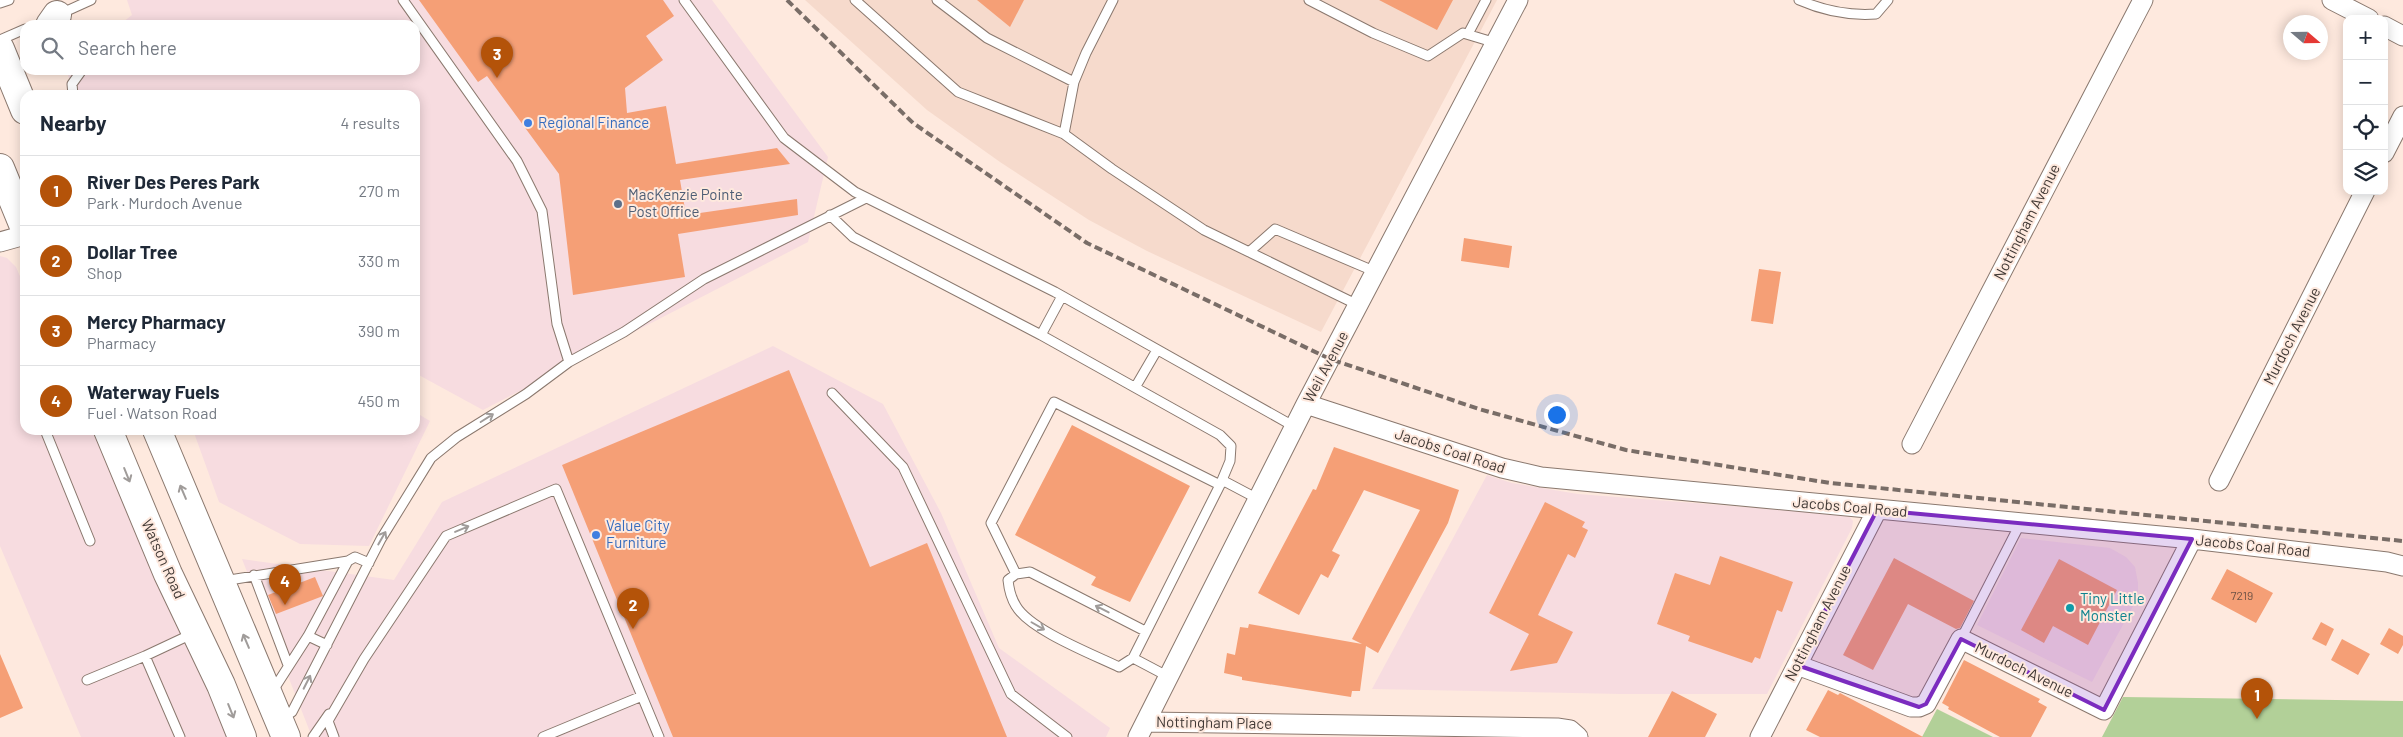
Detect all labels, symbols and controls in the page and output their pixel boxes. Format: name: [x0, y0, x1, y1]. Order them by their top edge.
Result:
north arrow: [2283, 15, 2328, 60]
map controls: [2343, 15, 2388, 195]
button: +: [2343, 15, 2388, 60]
search box: [20, 20, 420, 75]
icon: search: [38, 34, 66, 62]
text: Search here: [78, 36, 177, 59]
pin: 3: [481, 37, 513, 78]
button: −: [2343, 60, 2388, 105]
button: locate: [2343, 105, 2388, 150]
text: Nearby: [40, 110, 106, 135]
text: 4 results: [340, 113, 400, 132]
place label: Regional Finance: [538, 113, 649, 131]
marker: Regional Finance: [522, 117, 534, 129]
button: layers: [2343, 150, 2388, 195]
street label: Nottingham Avenue: [1989, 160, 2063, 283]
text: River Des Peres Park: [87, 170, 260, 193]
text: 1: [53, 181, 59, 200]
text: 270 m: [358, 181, 400, 200]
place label: MacKenzie Pointe Post Office: [628, 185, 743, 220]
text: Park · Murdoch Avenue: [87, 193, 242, 212]
marker: MacKenzie Pointe Post Office: [612, 198, 624, 210]
text: Dollar Tree: [87, 240, 178, 263]
text: 2: [52, 251, 60, 270]
text: 330 m: [358, 251, 400, 270]
text: Shop: [87, 263, 122, 282]
street label: Murdoch Avenue: [2259, 284, 2323, 387]
text: Mercy Pharmacy: [87, 310, 226, 333]
text: 3: [52, 321, 60, 340]
text: 390 m: [358, 321, 400, 340]
street label: Weil Avenue: [1299, 328, 1351, 405]
text: Pharmacy: [87, 333, 156, 352]
text: Waterway Fuels: [87, 380, 220, 403]
text: 4: [51, 391, 61, 410]
text: 450 m: [357, 391, 400, 410]
your location: [1544, 402, 1570, 428]
text: Fuel · Watson Road: [87, 403, 217, 422]
one-way arrow: [479, 413, 493, 423]
street label: Jacobs Coal Road: [1393, 424, 1508, 476]
one-way arrow: [123, 467, 132, 482]
one-way arrow: [177, 485, 187, 500]
street label: Jacobs Coal Road: [1792, 492, 1908, 520]
street label: Watson Road: [138, 516, 189, 601]
place label: Value City Furniture: [606, 516, 670, 551]
one-way arrow: [454, 524, 469, 533]
marker: Value City Furniture: [590, 529, 602, 541]
street label: Jacobs Coal Road: [2195, 530, 2311, 560]
one-way arrow: [378, 532, 388, 546]
street label: Nottingham Avenue: [1780, 561, 1854, 684]
pin: 4: [269, 564, 301, 605]
pin: 2: [617, 588, 649, 629]
house number: 7219: [2231, 588, 2253, 602]
place label: Tiny Little Monster: [2080, 589, 2145, 624]
marker: Tiny Little Monster: [2064, 602, 2076, 614]
one-way arrow: [1094, 604, 1109, 614]
one-way arrow: [1030, 621, 1045, 631]
one-way arrow: [240, 634, 249, 649]
street label: Murdoch Avenue: [1972, 638, 2077, 701]
one-way arrow: [302, 675, 312, 690]
pin: 1: [2241, 678, 2273, 719]
one-way arrow: [227, 703, 237, 718]
street label: Nottingham Place: [1156, 712, 1272, 732]

